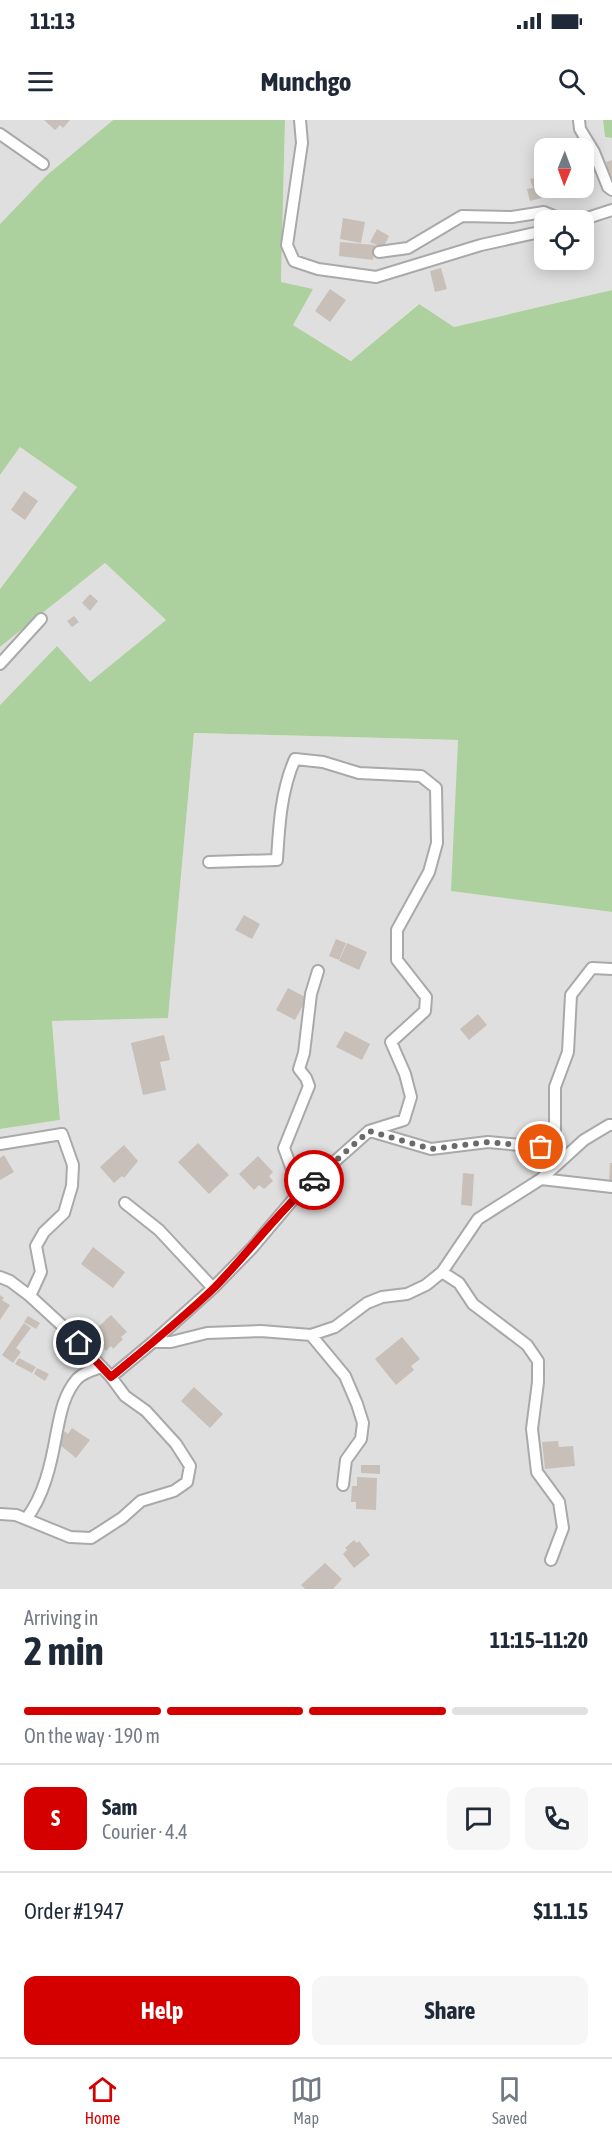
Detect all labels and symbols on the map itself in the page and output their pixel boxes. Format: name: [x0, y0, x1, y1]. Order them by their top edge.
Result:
north arrow: [534, 138, 594, 198]
pin: [515, 1121, 566, 1172]
courier: [284, 1150, 344, 1210]
pin: [53, 1317, 104, 1368]

